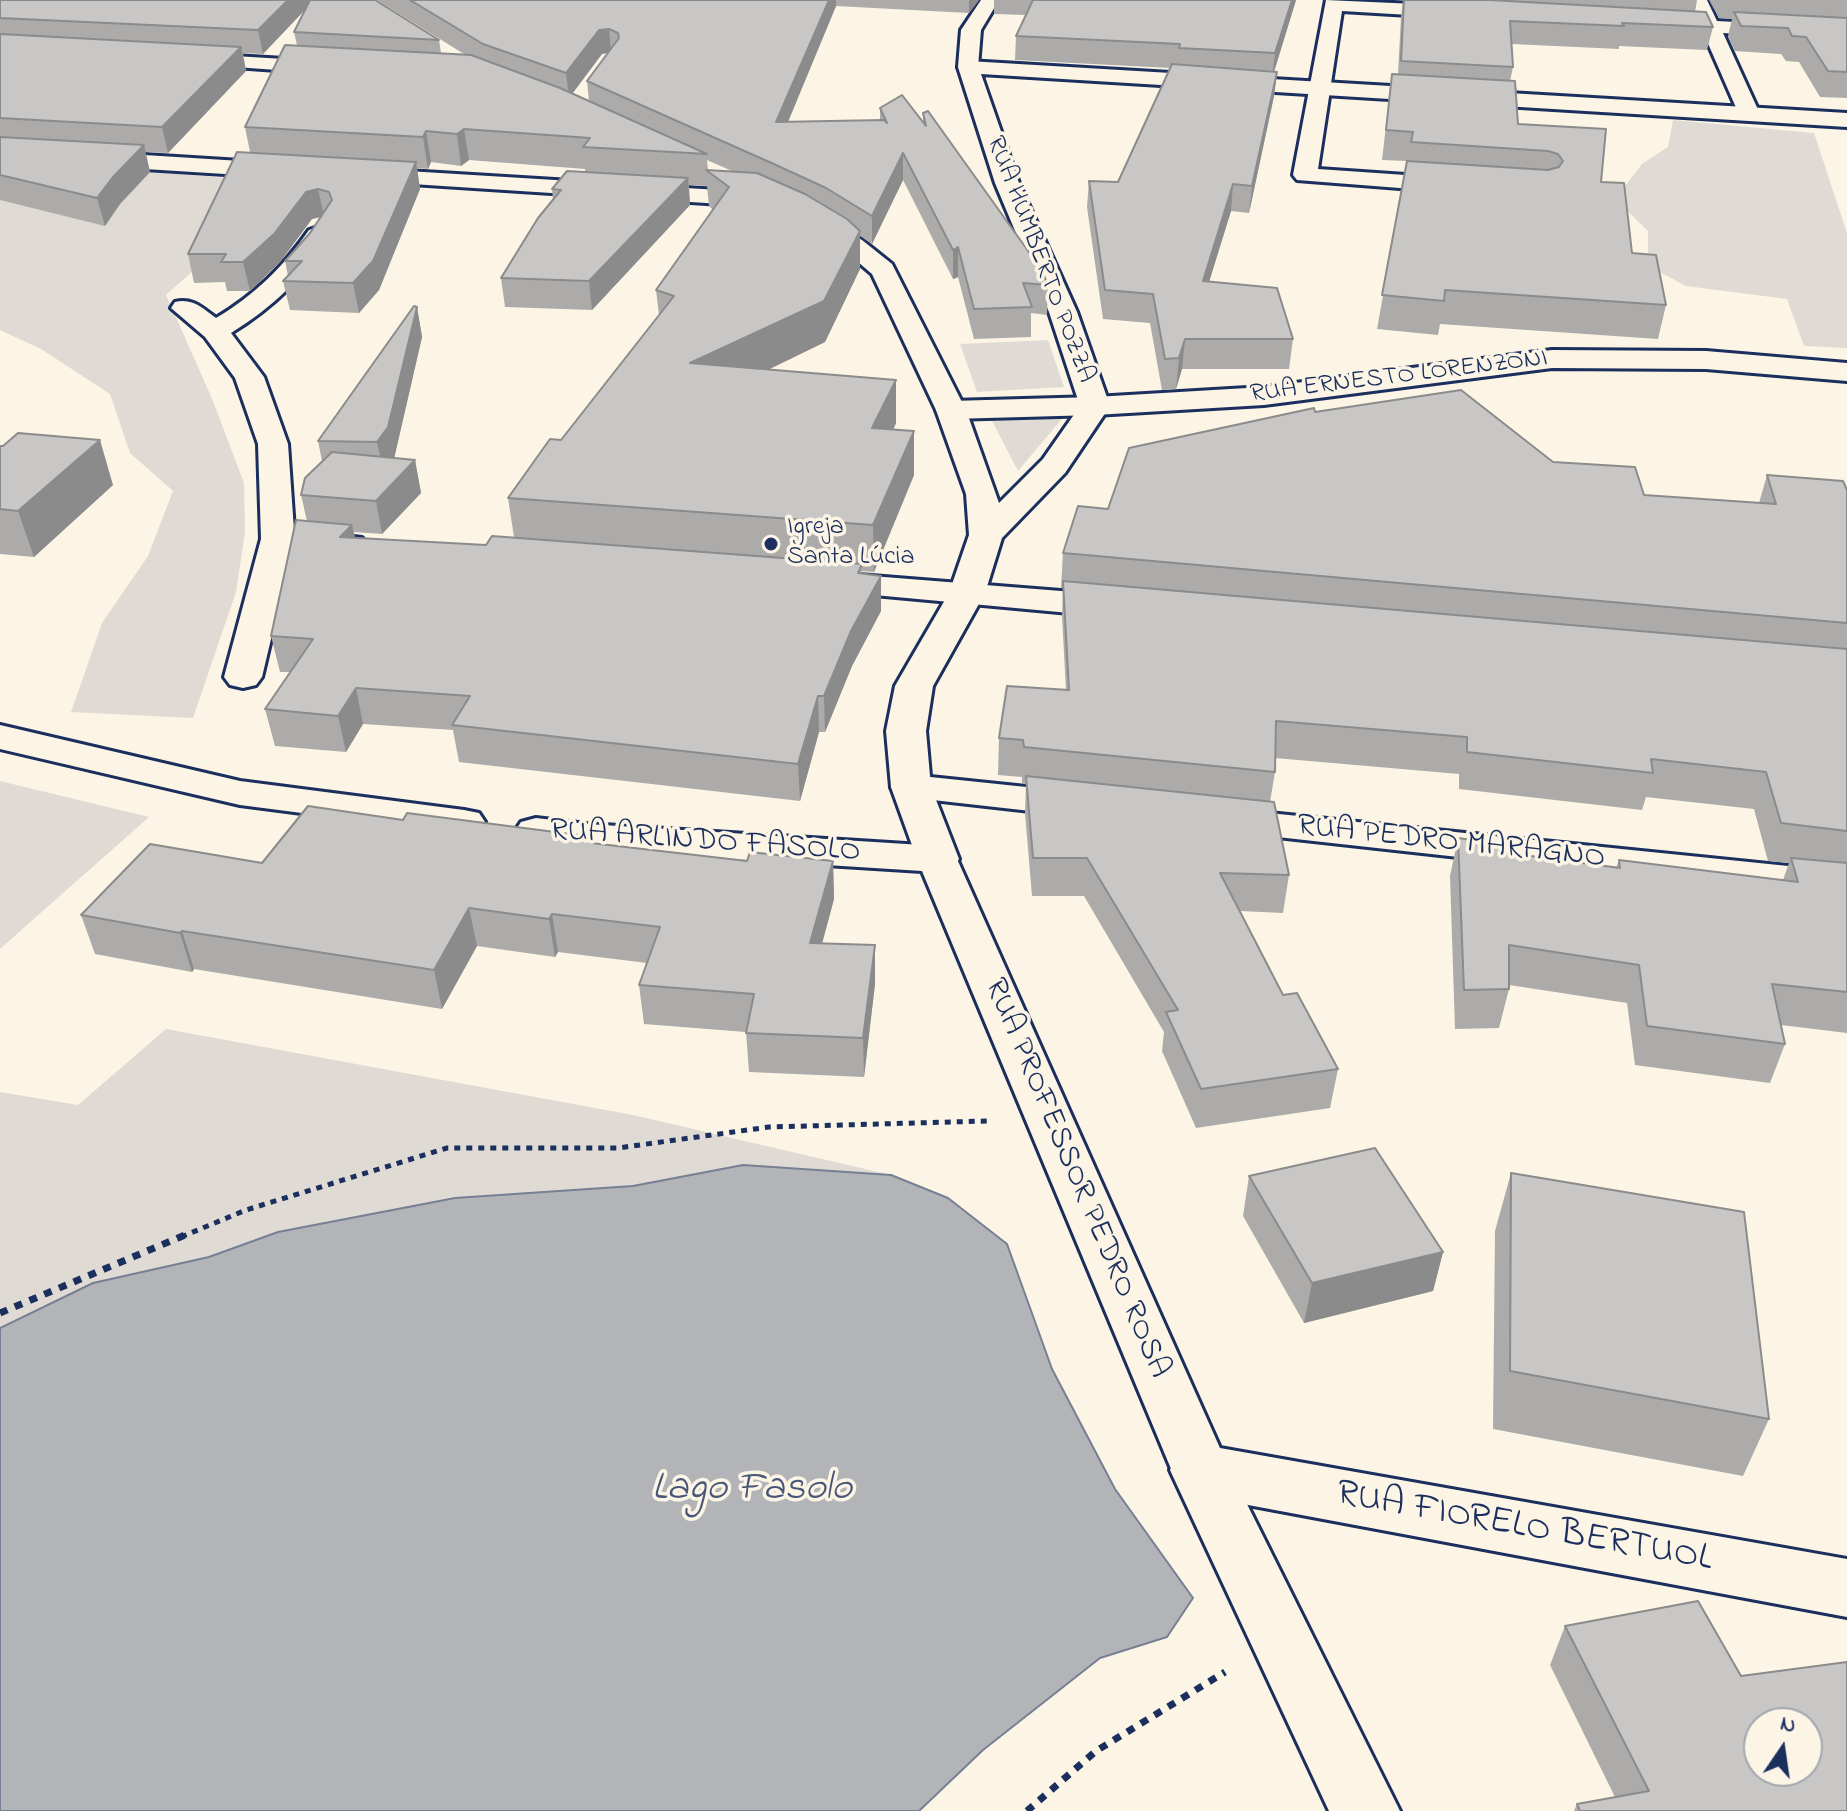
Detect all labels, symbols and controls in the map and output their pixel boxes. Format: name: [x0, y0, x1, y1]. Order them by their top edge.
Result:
street label: RUA HUMBERTO POZZA: [978, 132, 1100, 388]
street label: RUA ERNESTO LORENZONI: [1249, 344, 1549, 412]
place label: Igreja Santa Lúcia: [787, 513, 915, 574]
marker: Igreja Santa Lúcia: [762, 535, 780, 553]
street label: RUA PEDRO MARAGNO: [1295, 809, 1607, 879]
street label: RUA ARLINDO FASOLO: [548, 813, 862, 873]
street label: RUA PROFESSOR PEDRO ROSA: [973, 973, 1177, 1385]
water label: Lago Fasolo: [652, 1467, 852, 1515]
street label: RUA FIORELO BERTUOL: [1332, 1473, 1716, 1585]
north arrow: [1743, 1707, 1823, 1787]
text: N: [1777, 1708, 1799, 1743]

